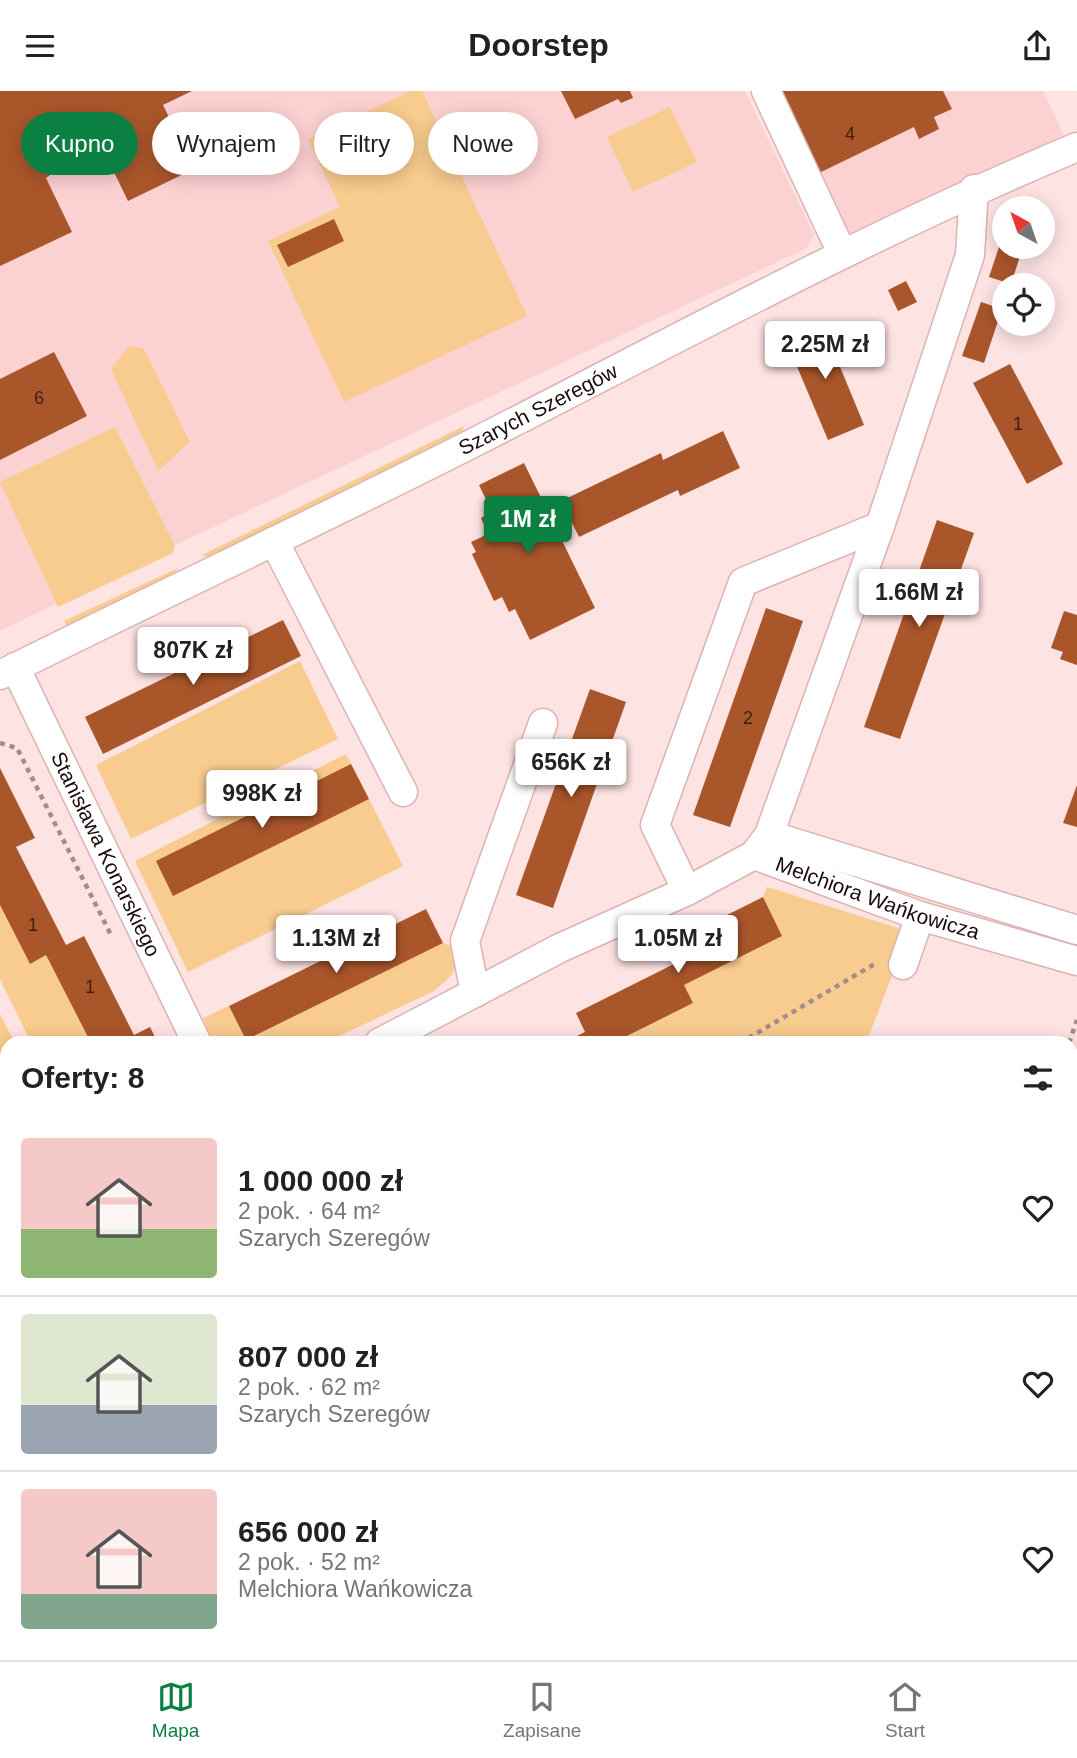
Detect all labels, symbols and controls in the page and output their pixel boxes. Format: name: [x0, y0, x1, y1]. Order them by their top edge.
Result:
icon: menu: [21, 27, 59, 65]
text: Doorstep: [468, 27, 609, 63]
icon: share: [1018, 27, 1056, 65]
chip: Kupno: [21, 112, 138, 175]
chip: Wynajem: [152, 112, 300, 175]
chip: Filtry: [314, 112, 414, 175]
chip: Nowe: [428, 112, 538, 175]
house number: 4: [845, 124, 855, 144]
north arrow: [992, 196, 1055, 259]
map controls: [992, 196, 1055, 336]
button: locate: [992, 273, 1055, 336]
pin: 2.25M zł: [753, 321, 897, 381]
text: 2.25M zł: [781, 331, 869, 357]
street label: Szarych Szeregów: [455, 358, 622, 459]
house number: 6: [34, 388, 44, 408]
house number: 1: [1013, 414, 1023, 434]
pin: 1M zł: [479, 497, 577, 556]
text: 1M zł: [500, 506, 556, 532]
pin: 1.66M zł: [847, 569, 991, 629]
text: 1.66M zł: [875, 579, 963, 605]
pin: 807K zł: [128, 627, 258, 687]
text: 807K zł: [153, 637, 233, 663]
house number: 2: [743, 708, 753, 728]
pin: 656K zł: [506, 739, 636, 799]
street label: Stanisława Konarskiego: [47, 748, 165, 960]
text: 656K zł: [531, 749, 611, 775]
pin: 998K zł: [197, 771, 327, 830]
text: 998K zł: [222, 780, 302, 806]
street label: Melchiora Wańkowicza: [773, 852, 982, 944]
house number: 1: [28, 915, 38, 935]
pin: 1.13M zł: [264, 915, 408, 975]
pin: 1.05M zł: [606, 915, 750, 975]
text: 1.13M zł: [292, 925, 380, 951]
text: 1.05M zł: [634, 925, 722, 951]
house number: 1: [85, 977, 95, 997]
icon: filters: [1019, 1059, 1057, 1097]
text: Oferty: 8: [21, 1061, 144, 1094]
text: 1 000 000 zł: [238, 1164, 403, 1197]
icon: home: [77, 1166, 161, 1250]
icon: heart: [1019, 1189, 1057, 1227]
text: 2 pok. · 64 m²: [238, 1198, 380, 1224]
text: Szarych Szeregów: [238, 1225, 430, 1251]
text: 807 000 zł: [238, 1340, 378, 1373]
icon: home: [77, 1342, 161, 1426]
icon: heart: [1019, 1365, 1057, 1403]
text: 2 pok. · 62 m²: [238, 1374, 380, 1400]
text: Szarych Szeregów: [238, 1401, 430, 1427]
text: 656 000 zł: [238, 1515, 378, 1548]
icon: home: [77, 1517, 161, 1601]
icon: heart: [1019, 1540, 1057, 1578]
text: 2 pok. · 52 m²: [238, 1549, 380, 1575]
text: Melchiora Wańkowicza: [238, 1576, 472, 1602]
tab: Mapa: [152, 1678, 199, 1742]
tab: Zapisane: [503, 1678, 581, 1742]
tab: Start: [885, 1678, 925, 1742]

